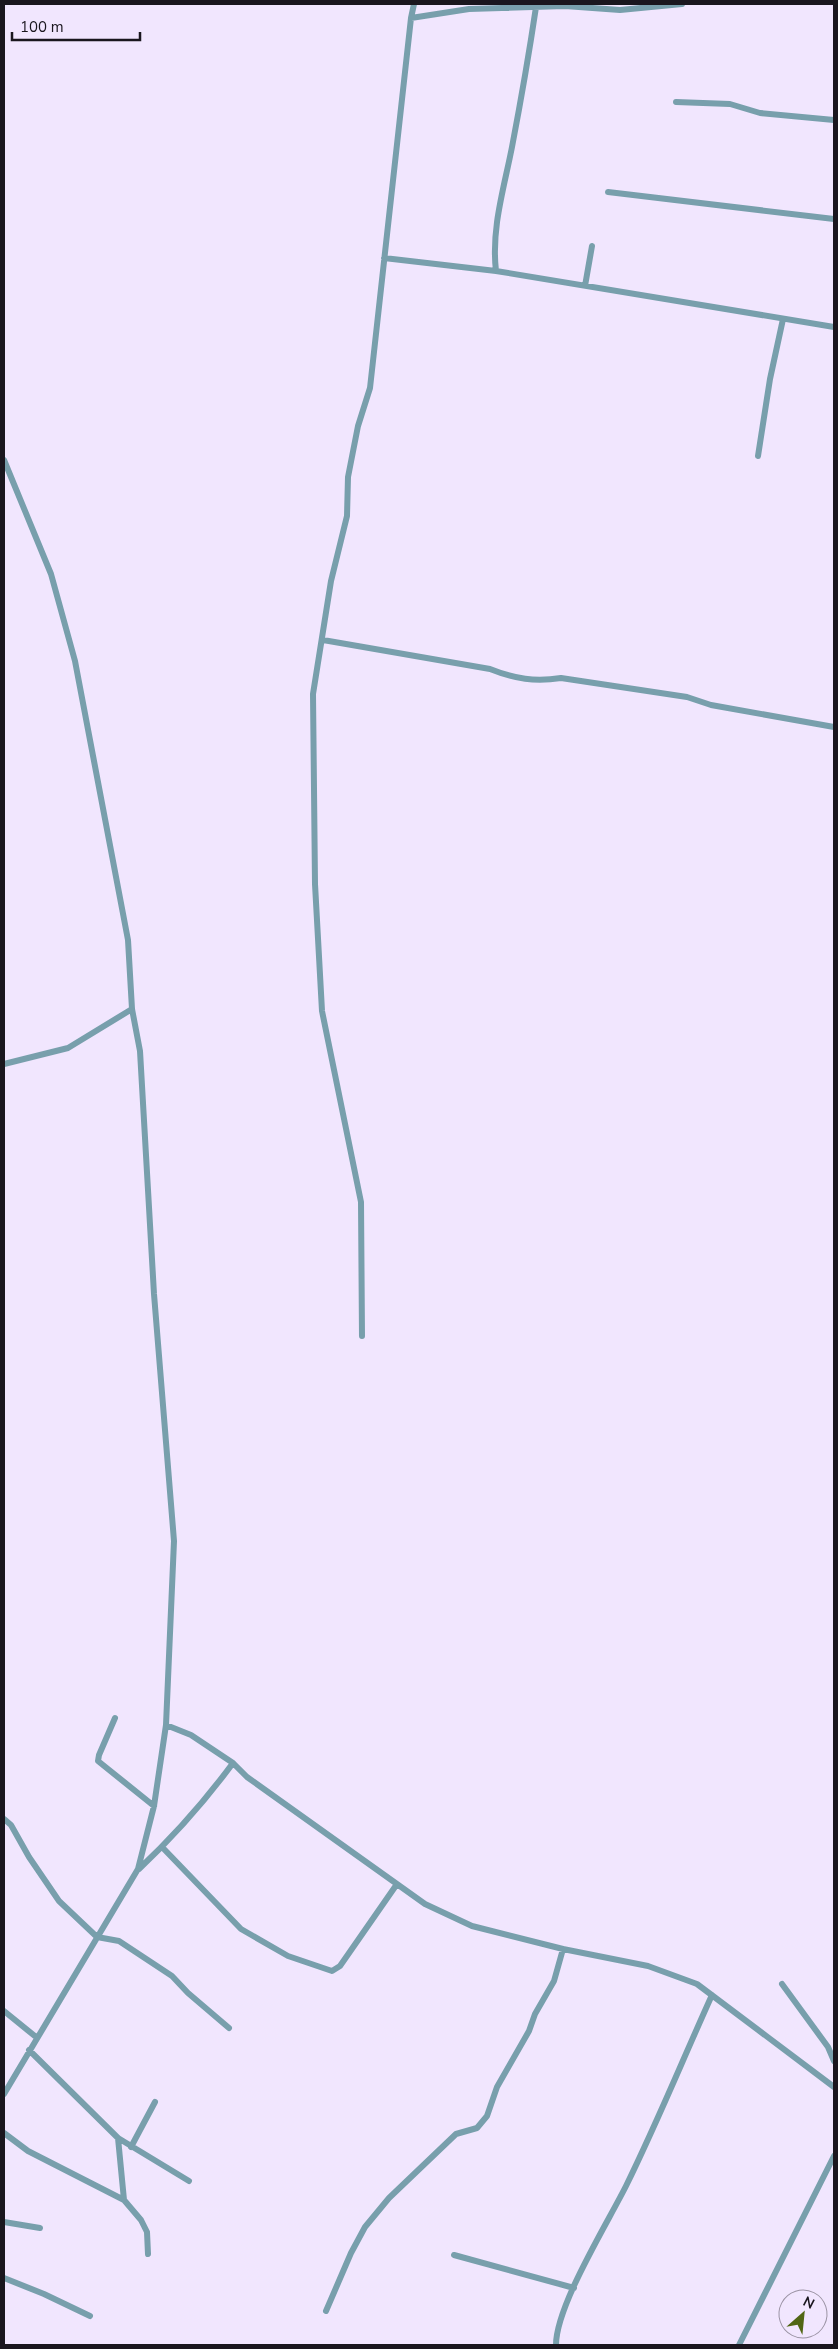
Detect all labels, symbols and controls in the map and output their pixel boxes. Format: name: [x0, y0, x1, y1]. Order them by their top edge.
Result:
scale bar: [12, 10, 140, 42]
text: 100 m: [20, 17, 64, 37]
north arrow: [778, 2289, 828, 2339]
text: N: [800, 2292, 818, 2314]

